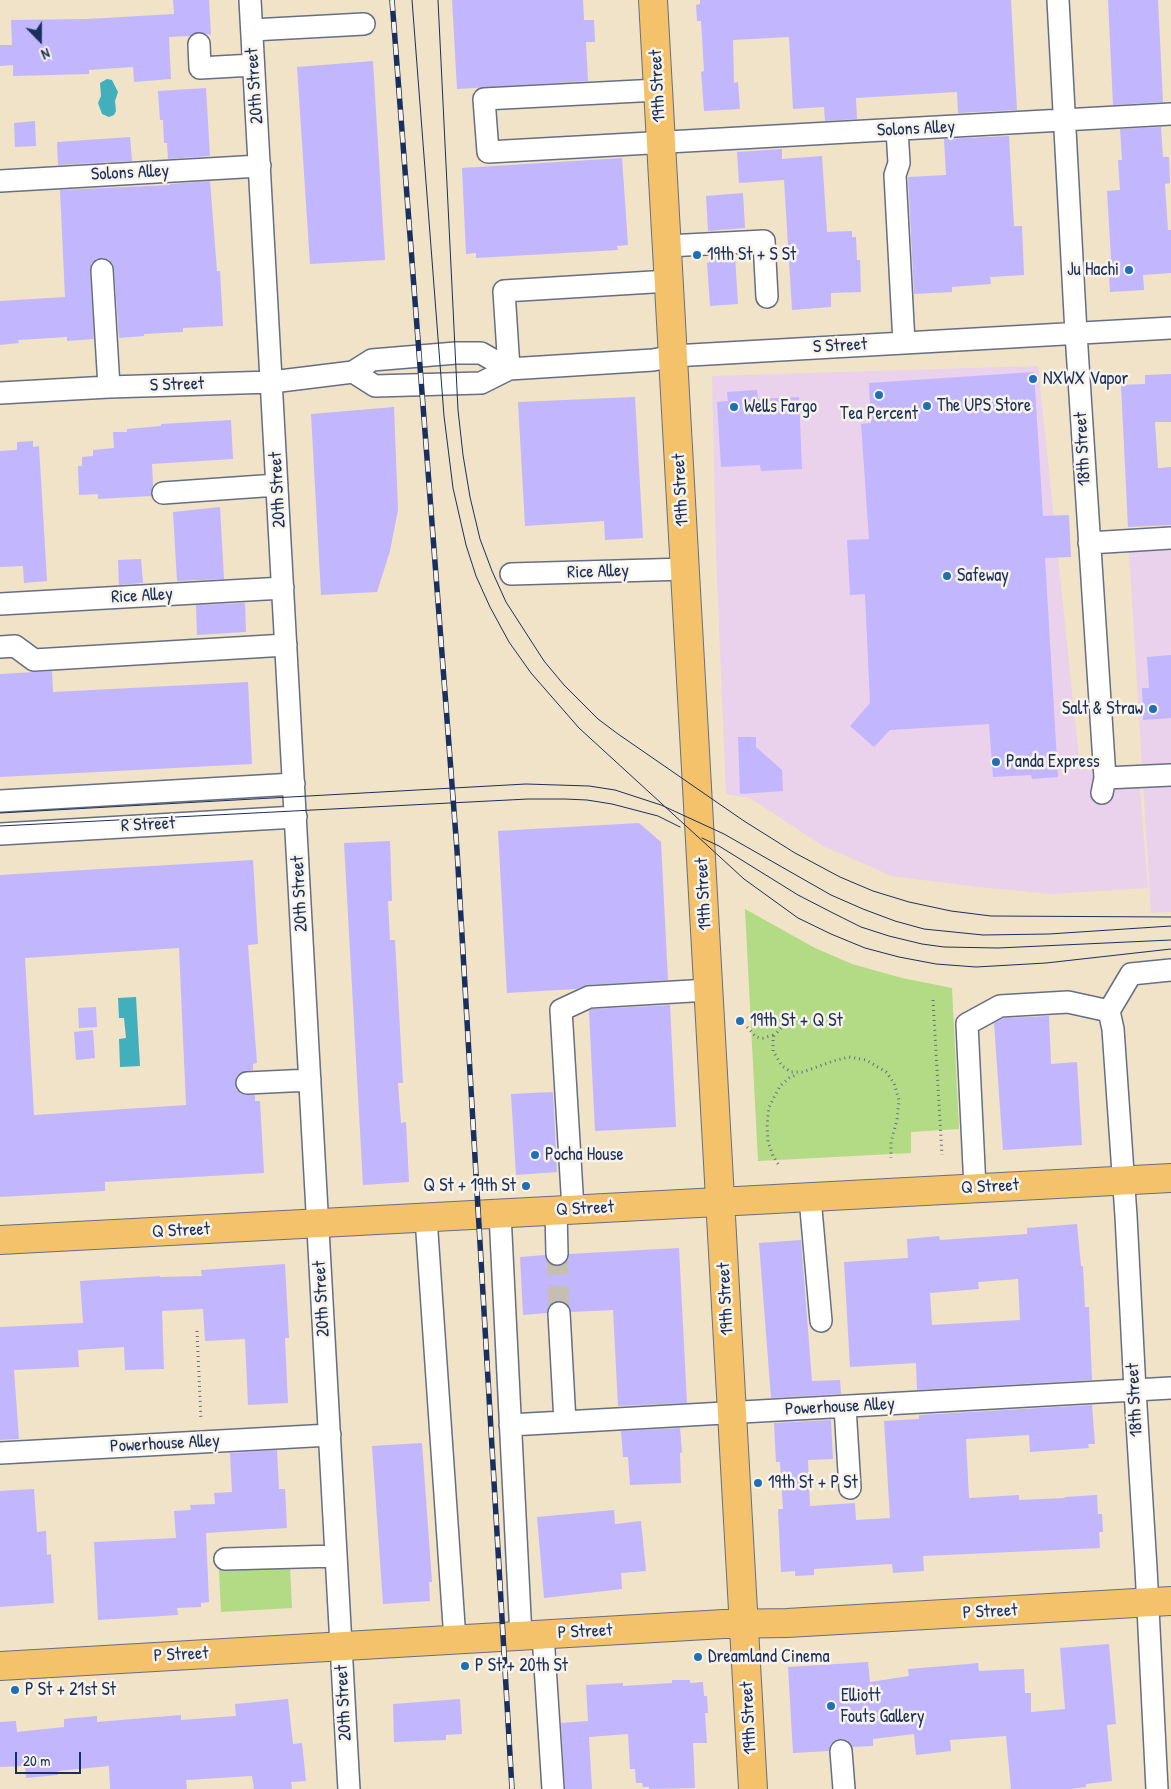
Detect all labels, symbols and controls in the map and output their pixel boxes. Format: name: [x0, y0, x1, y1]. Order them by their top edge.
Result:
north arrow: [15, 15, 65, 65]
text: N: [39, 44, 53, 65]
street label: 20th Street: [242, 47, 268, 125]
street label: 19th Street: [645, 49, 671, 123]
street label: Solons Alley: [876, 116, 956, 142]
street label: Solons Alley: [90, 160, 170, 186]
place label: 19th St + S St: [707, 244, 796, 266]
marker: 19th St + S St: [691, 249, 703, 261]
place label: Ju Hachi: [1067, 259, 1119, 281]
marker: Ju Hachi: [1123, 264, 1135, 276]
street label: S Street: [812, 334, 868, 358]
place label: NXWX Vapor: [1043, 368, 1128, 390]
street label: S Street: [149, 373, 205, 397]
marker: NXWX Vapor: [1027, 373, 1039, 385]
marker: Tea Percent: [873, 389, 885, 401]
place label: The UPS Store: [937, 395, 1031, 417]
place label: Wells Fargo: [744, 396, 817, 418]
marker: The UPS Store: [921, 400, 933, 412]
marker: Wells Fargo: [728, 401, 740, 413]
place label: Tea Percent: [840, 403, 918, 425]
street label: 18th Street: [1070, 411, 1096, 487]
street label: 20th Street: [265, 451, 291, 529]
street label: 19th Street: [668, 453, 694, 527]
street label: Rice Alley: [567, 560, 629, 584]
place label: Safeway: [957, 565, 1009, 587]
marker: Safeway: [941, 570, 953, 582]
street label: Rice Alley: [111, 584, 173, 608]
place label: Salt & Straw: [1062, 698, 1143, 720]
marker: Salt & Straw: [1147, 703, 1159, 715]
place label: Panda Express: [1006, 751, 1100, 773]
marker: Panda Express: [990, 756, 1002, 768]
street label: R Street: [120, 813, 176, 837]
street label: 20th Street: [287, 855, 313, 933]
street label: 19th Street: [691, 857, 717, 931]
place label: 19th St + Q St: [750, 1010, 843, 1032]
marker: 19th St + Q St: [734, 1015, 746, 1027]
place label: Pocha House: [545, 1144, 624, 1166]
marker: Pocha House: [529, 1149, 541, 1161]
place label: Q St + 19th St: [423, 1175, 516, 1197]
street label: Q Street: [961, 1175, 1019, 1199]
marker: Q St + 19th St: [520, 1180, 532, 1192]
street label: Q Street: [556, 1197, 614, 1221]
street label: Q Street: [152, 1219, 210, 1243]
street label: 20th Street: [309, 1260, 335, 1338]
street label: 19th Street: [713, 1262, 739, 1336]
street label: 18th Street: [1122, 1362, 1148, 1438]
street label: Powerhouse Alley: [785, 1393, 895, 1421]
street label: Powerhouse Alley: [110, 1430, 220, 1458]
place label: 19th St + P St: [768, 1472, 858, 1494]
marker: 19th St + P St: [752, 1477, 764, 1489]
street label: P Street: [962, 1600, 1018, 1624]
street label: P Street: [557, 1620, 613, 1644]
street label: P Street: [153, 1643, 209, 1667]
place label: Dreamland Cinema: [708, 1646, 830, 1668]
marker: Dreamland Cinema: [692, 1651, 704, 1663]
place label: P St + 20th St: [475, 1655, 568, 1677]
marker: P St + 20th St: [459, 1660, 471, 1672]
street label: 20th Street: [331, 1664, 357, 1742]
place label: P St + 21st St: [25, 1679, 116, 1701]
street label: 19th Street: [736, 1681, 762, 1755]
marker: P St + 21st St: [9, 1684, 21, 1696]
place label: Elliott Fouts Gallery: [841, 1685, 925, 1728]
marker: Elliott Fouts Gallery: [825, 1700, 837, 1712]
scale bar: [18, 1742, 84, 1774]
text: 20 m: [23, 1750, 50, 1771]

